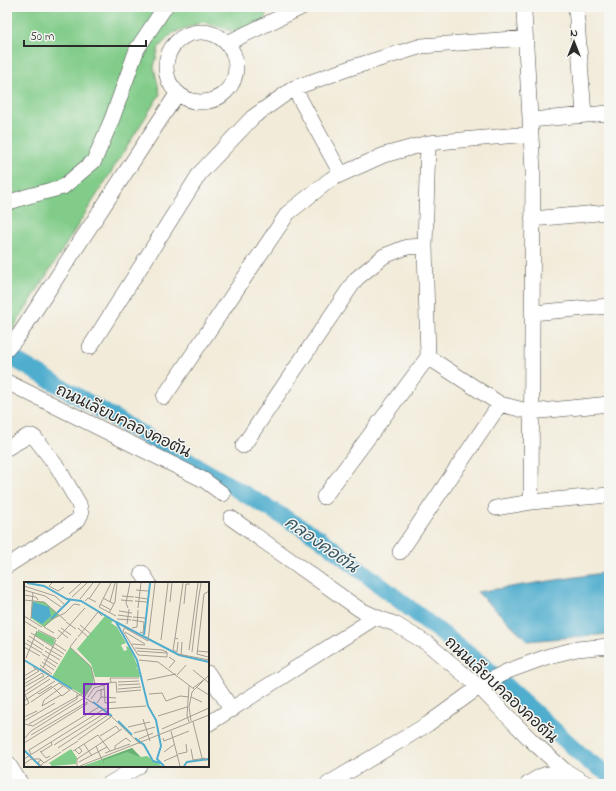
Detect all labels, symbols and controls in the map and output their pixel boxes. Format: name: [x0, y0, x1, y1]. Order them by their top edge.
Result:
scale bar: [24, 22, 146, 48]
north arrow: [554, 22, 594, 62]
text: N: [570, 25, 578, 41]
text: 50 m: [30, 28, 54, 46]
street label: ถนนเลียบคลองคอตัน: [52, 379, 195, 465]
water label: คลองคอตัน: [279, 511, 364, 581]
inset map: [24, 582, 209, 767]
street label: ถนนเลียบคลองคอตัน: [438, 631, 563, 750]

